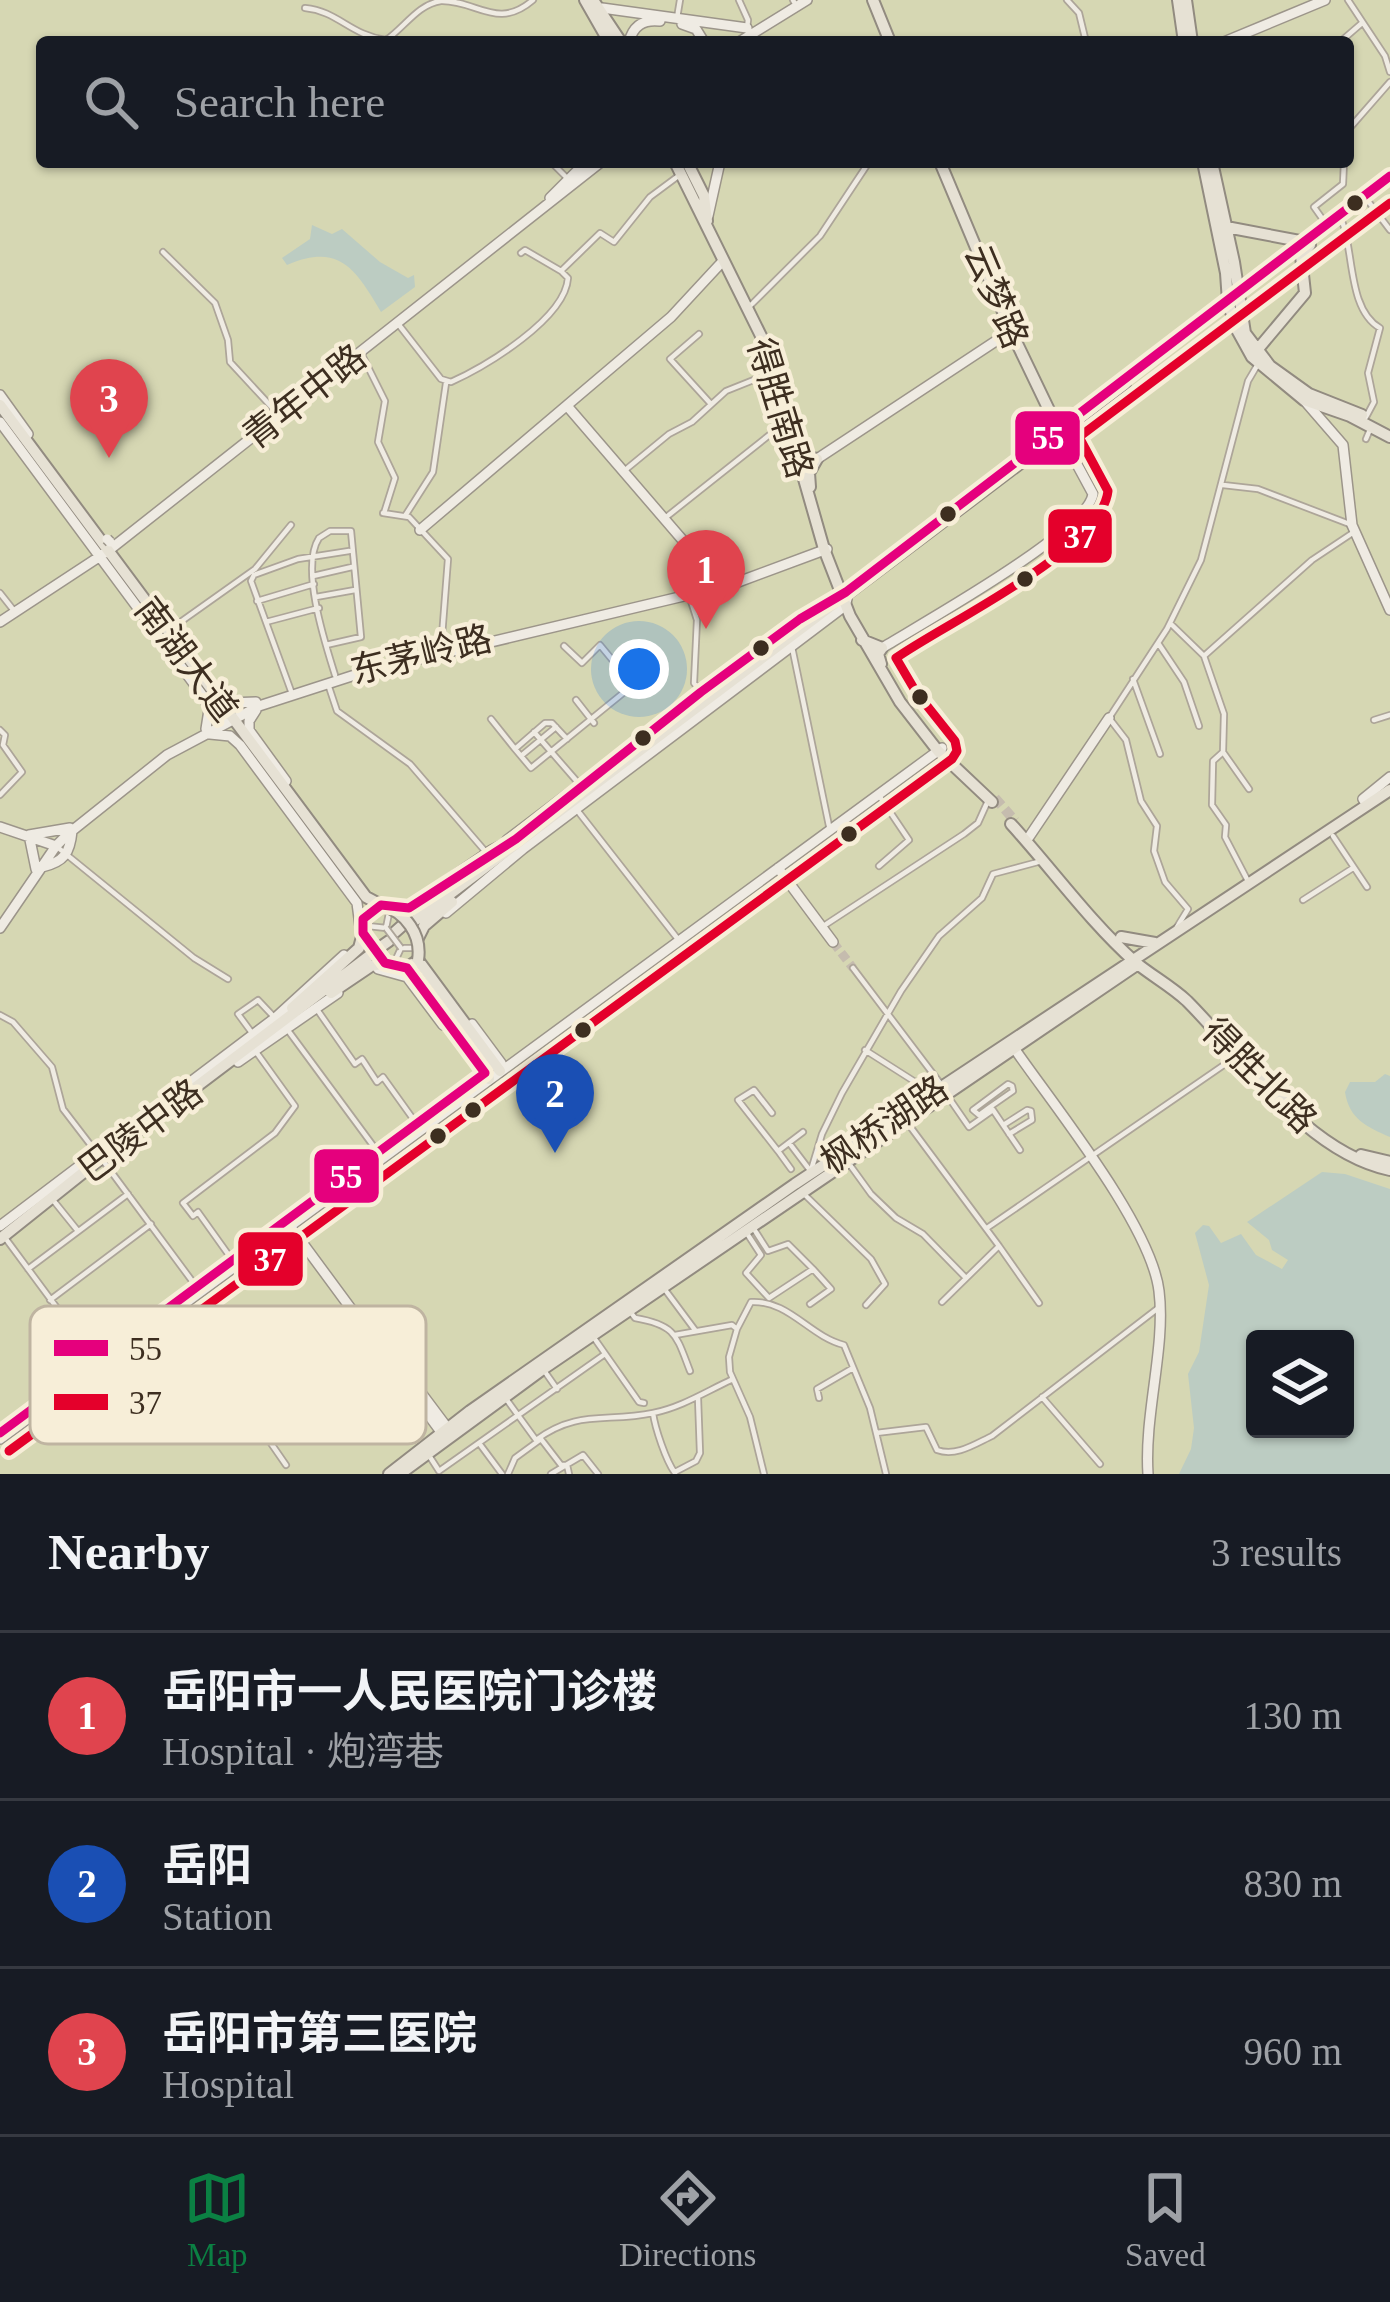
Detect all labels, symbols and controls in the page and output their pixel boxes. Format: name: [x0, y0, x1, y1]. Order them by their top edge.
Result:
search box: [36, 36, 1354, 168]
icon: search: [78, 69, 144, 135]
text: Search here: [174, 77, 385, 127]
unlabelled marker: [1344, 192, 1366, 214]
street label: 云梦路: [957, 239, 1036, 354]
street label: 得胜南路: [740, 334, 820, 483]
street label: 青年中路: [236, 337, 374, 457]
pin: 3: [70, 359, 148, 458]
line badge: 55: [1013, 409, 1082, 467]
text: 55: [1032, 420, 1065, 456]
unlabelled marker: [937, 503, 959, 525]
line badge: 37: [1046, 507, 1114, 565]
text: 37: [1064, 519, 1097, 555]
pin: 1: [667, 530, 745, 629]
unlabelled marker: [1014, 568, 1036, 590]
street label: 南湖大道: [127, 590, 246, 729]
street label: 东茅岭路: [347, 618, 496, 692]
unlabelled marker: [750, 637, 772, 659]
your location: [609, 639, 669, 699]
unlabelled marker: [909, 686, 931, 708]
unlabelled marker: [632, 727, 654, 749]
unlabelled marker: [838, 823, 860, 845]
street label: 得胜北路: [1194, 1011, 1324, 1141]
unlabelled marker: [572, 1019, 594, 1041]
pin: 2: [516, 1054, 594, 1153]
street label: 枫桥湖路: [814, 1068, 955, 1182]
street label: 巴陵中路: [71, 1071, 210, 1190]
unlabelled marker: [462, 1099, 484, 1121]
unlabelled marker: [427, 1125, 449, 1147]
line badge: 55: [312, 1147, 381, 1205]
text: 55: [330, 1159, 363, 1195]
line badge: 37: [236, 1230, 305, 1288]
text: 37: [254, 1242, 287, 1278]
legend: [30, 1306, 426, 1444]
map controls: [1246, 1330, 1354, 1438]
button: layers: [1246, 1330, 1354, 1438]
text: 55: [129, 1331, 162, 1367]
text: 37: [129, 1385, 162, 1421]
text: Nearby: [48, 1524, 209, 1580]
text: 3 results: [1211, 1531, 1342, 1574]
text: 岳阳市一人民医院门诊楼: [162, 1667, 657, 1717]
text: 1: [77, 1694, 97, 1737]
text: 130 m: [1243, 1694, 1342, 1737]
text: Hospital · 炮湾巷: [162, 1730, 444, 1773]
text: 岳阳: [162, 1841, 252, 1891]
text: 2: [77, 1862, 97, 1905]
text: 830 m: [1243, 1862, 1342, 1905]
text: Station: [162, 1895, 273, 1938]
text: 岳阳市第三医院: [162, 2009, 477, 2059]
text: 3: [77, 2030, 97, 2073]
text: 960 m: [1243, 2030, 1342, 2073]
text: Hospital: [162, 2063, 294, 2106]
tab: Map: [184, 2165, 250, 2274]
tab: Directions: [619, 2165, 756, 2274]
tab: Saved: [1125, 2165, 1206, 2274]

